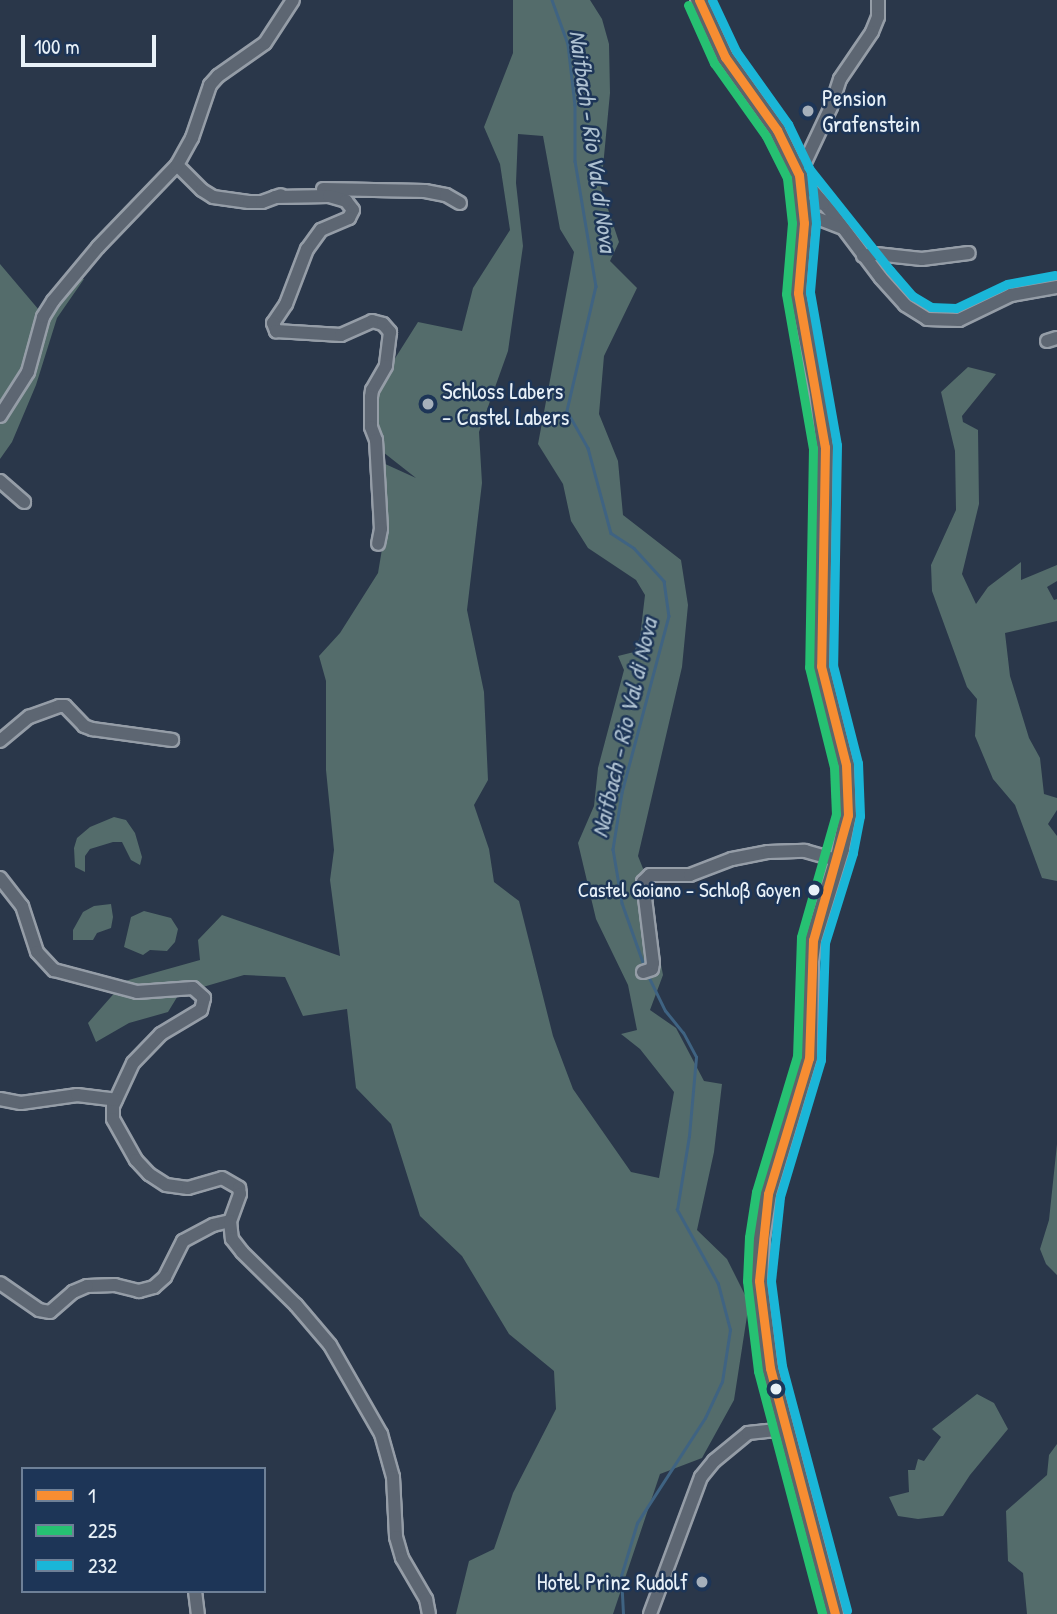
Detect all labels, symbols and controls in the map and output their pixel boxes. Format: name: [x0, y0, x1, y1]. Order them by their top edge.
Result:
scale bar: [24, 21, 159, 65]
water label: Naifbach - Rio Val di Nova: [563, 28, 623, 254]
text: 100 m: [34, 32, 80, 61]
place label: Pension Grafenstein: [822, 84, 920, 138]
marker: Pension Grafenstein: [800, 103, 816, 119]
place label: Schloss Labers - Castel Labers: [442, 377, 569, 431]
marker: Schloss Labers - Castel Labers: [420, 396, 436, 412]
water label: Naifbach - Rio Val di Nova: [585, 616, 663, 840]
place label: Castel Goiano - Schloß Goyen: [578, 877, 801, 903]
marker: Castel Goiano - Schloß Goyen: [807, 883, 821, 897]
unlabelled marker: [769, 1382, 783, 1396]
legend: [21, 1467, 266, 1593]
text: 1: [88, 1481, 96, 1510]
text: 225: [88, 1516, 117, 1545]
text: 232: [88, 1551, 117, 1580]
place label: Hotel Prinz Rudolf: [537, 1568, 688, 1596]
marker: Hotel Prinz Rudolf: [694, 1574, 710, 1590]

